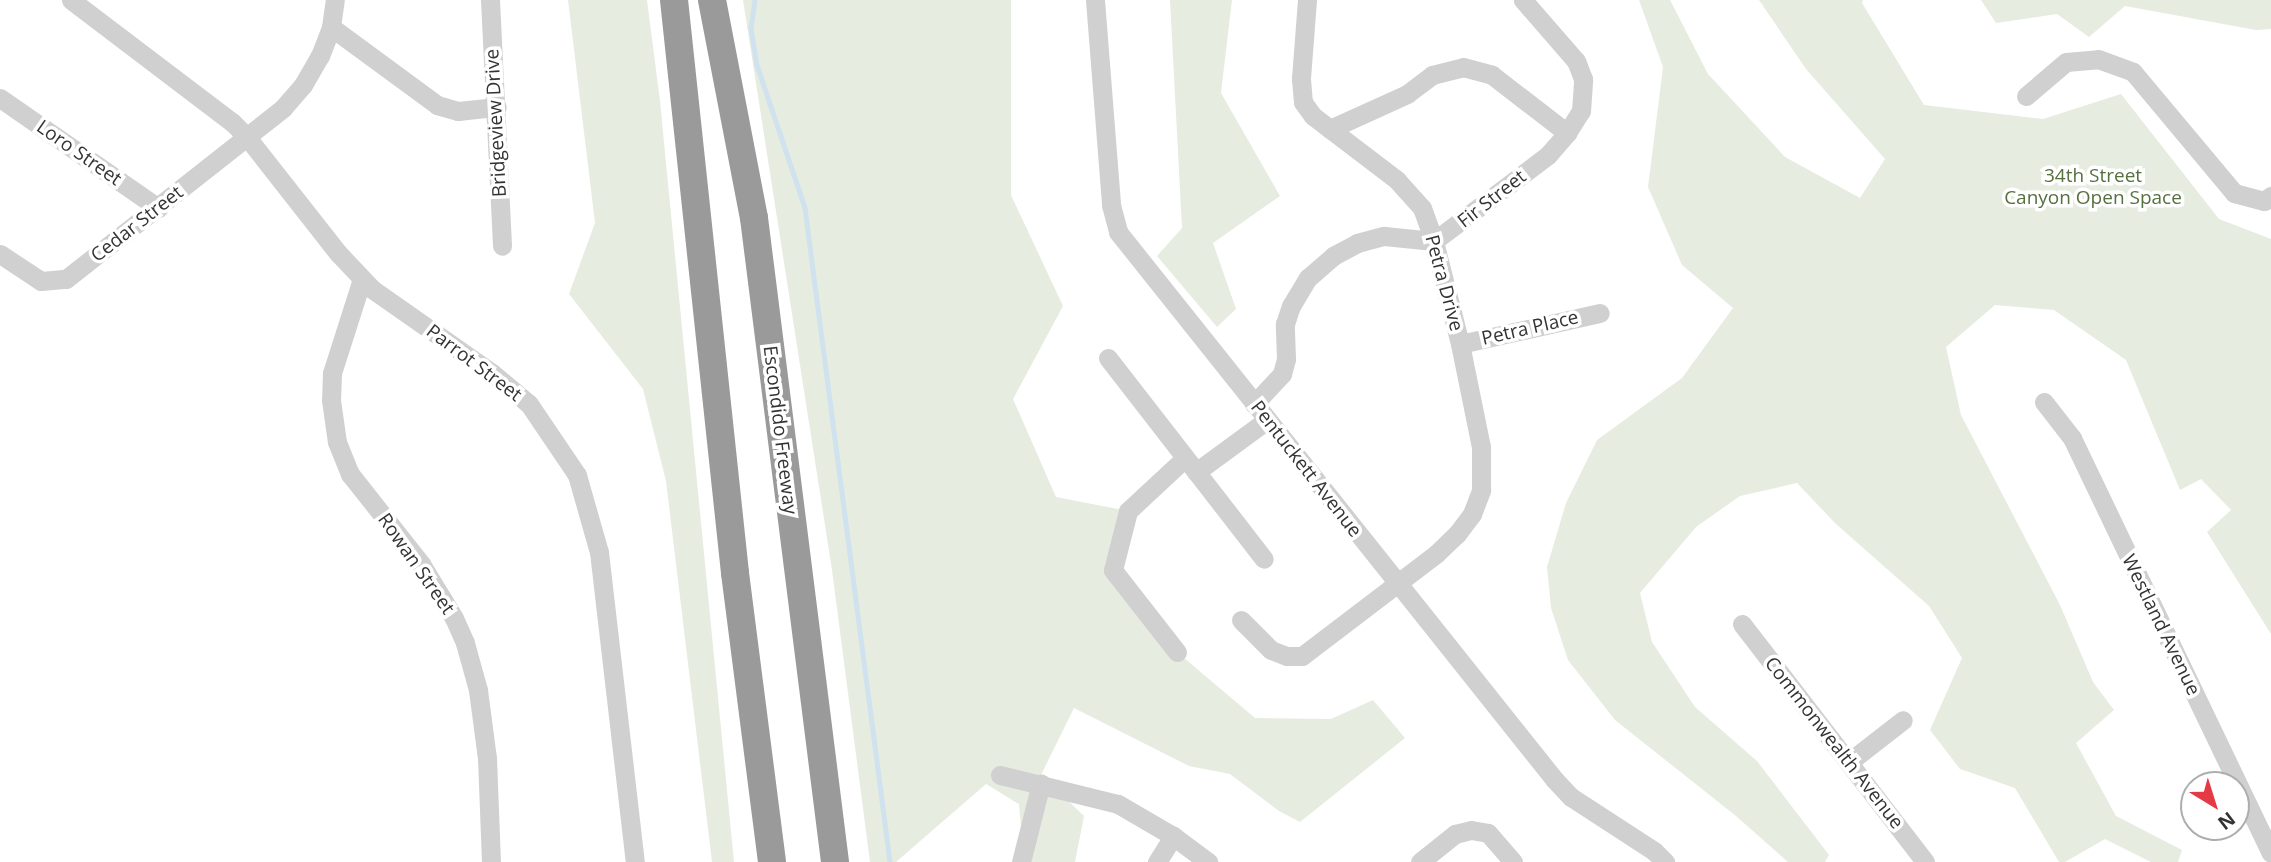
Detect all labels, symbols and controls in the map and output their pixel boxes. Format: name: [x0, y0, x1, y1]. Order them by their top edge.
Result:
street label: Bridgeview Drive: [481, 48, 511, 198]
street label: Loro Street: [32, 115, 126, 191]
street label: Fir Street: [1453, 165, 1531, 233]
park label: 34th Street Canyon Open Space: [2004, 165, 2182, 209]
street label: Cedar Street: [86, 181, 188, 267]
street label: Petra Drive: [1420, 232, 1468, 334]
street label: Petra Place: [1479, 306, 1581, 350]
street label: Parrot Street: [422, 320, 526, 406]
street label: Escondido Freeway: [758, 344, 802, 516]
street label: Pentuckett Avenue: [1246, 396, 1366, 542]
street label: Rowan Street: [373, 509, 459, 619]
street label: Westland Avenue: [2117, 551, 2205, 699]
street label: Commonwealth Avenue: [1760, 652, 1908, 834]
north arrow: [2180, 771, 2250, 841]
text: N: [2213, 806, 2241, 836]

